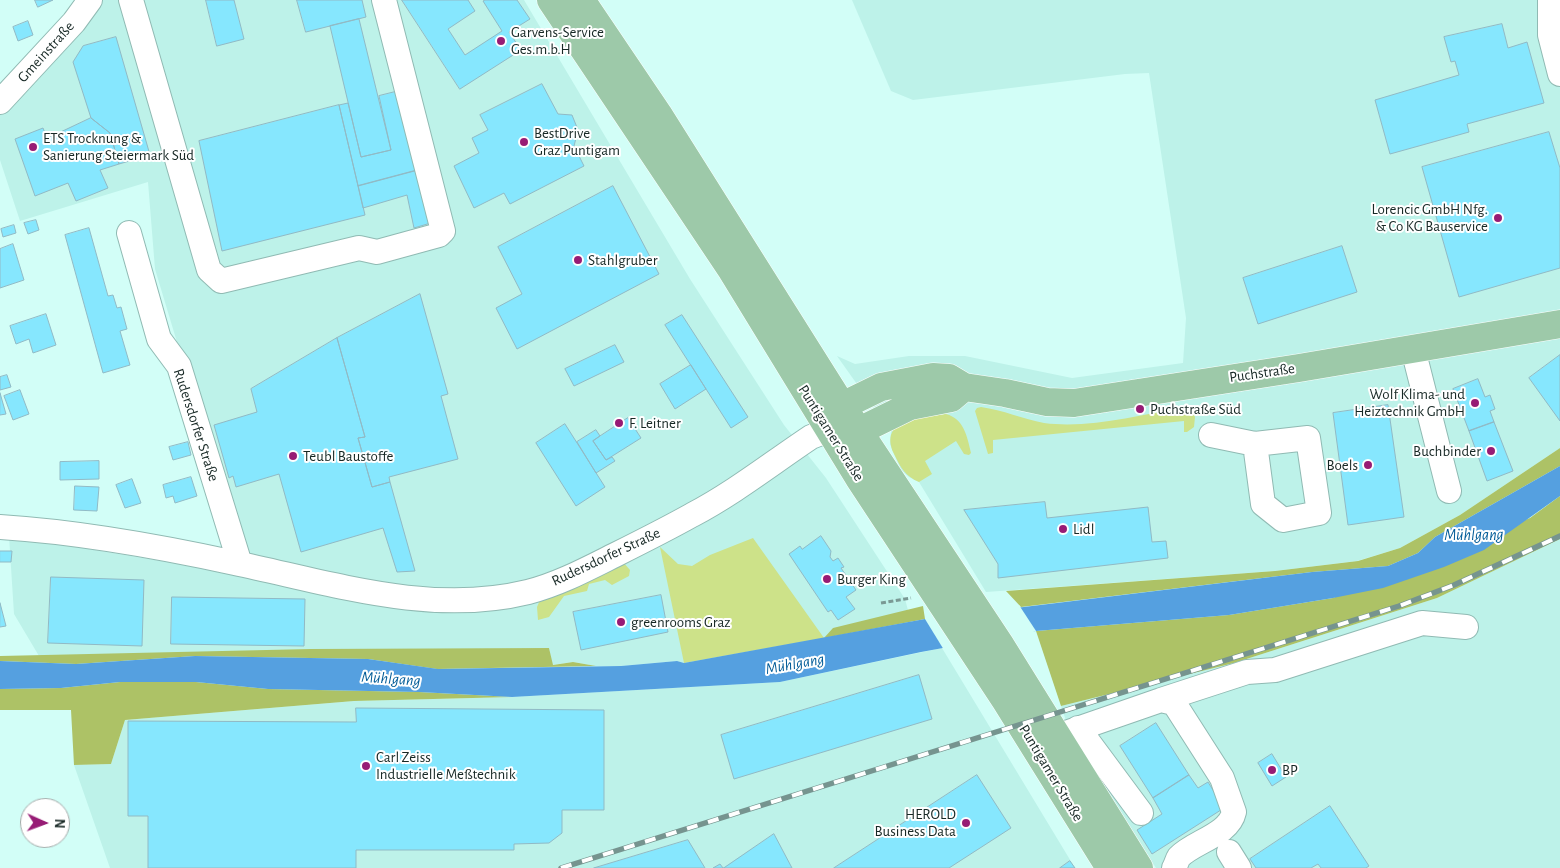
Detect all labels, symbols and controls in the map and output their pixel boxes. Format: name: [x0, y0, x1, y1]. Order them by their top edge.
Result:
street label: Gmeinstraße: [14, 18, 78, 86]
place label: Garvens-Service Ges.m.b.H: [511, 23, 604, 58]
marker: Garvens-Service Ges.m.b.H: [495, 35, 507, 47]
place label: BestDrive Graz Puntigam: [534, 124, 620, 159]
place label: ETS Trocknung & Sanierung Steiermark Süd: [43, 129, 194, 164]
marker: BestDrive Graz Puntigam: [518, 136, 530, 148]
marker: ETS Trocknung & Sanierung Steiermark Süd: [27, 141, 39, 153]
place label: Lorencic GmbH Nfg. & Co KG Bauservice: [1372, 200, 1488, 235]
marker: Lorencic GmbH Nfg. & Co KG Bauservice: [1492, 212, 1504, 224]
place label: Stahlgruber: [588, 251, 658, 269]
marker: Stahlgruber: [572, 254, 584, 266]
street label: Puchstraße: [1228, 359, 1296, 387]
street label: Rudersdorfer Straße: [169, 366, 223, 484]
street label: Puntigamer Straße: [794, 382, 868, 484]
place label: Wolf Klima- und Heiztechnik GmbH: [1354, 385, 1465, 420]
marker: Wolf Klima- und Heiztechnik GmbH: [1469, 397, 1481, 409]
place label: Puchstraße Süd: [1150, 400, 1241, 418]
marker: Puchstraße Süd: [1134, 403, 1146, 415]
place label: F. Leitner: [629, 414, 681, 432]
marker: F. Leitner: [613, 417, 625, 429]
place label: Buchbinder: [1413, 442, 1481, 460]
marker: Buchbinder: [1485, 445, 1497, 457]
place label: Teubl Baustoffe: [303, 447, 393, 465]
marker: Teubl Baustoffe: [287, 450, 299, 462]
place label: Boels: [1327, 456, 1358, 474]
marker: Boels: [1362, 459, 1374, 471]
place label: Lidl: [1073, 520, 1094, 538]
marker: Lidl: [1057, 523, 1069, 535]
street label: Rudersdorfer Straße: [549, 524, 663, 590]
water label: Mühlgang: [1444, 525, 1504, 545]
place label: Burger King: [837, 570, 906, 588]
marker: Burger King: [821, 573, 833, 585]
place label: greenrooms Graz: [631, 613, 730, 631]
marker: greenrooms Graz: [615, 616, 627, 628]
water label: Mühlgang: [764, 649, 826, 679]
water label: Mühlgang: [361, 667, 421, 691]
street label: Puntigamer Straße: [1015, 721, 1087, 825]
place label: Carl Zeiss Industrielle Meßtechnik: [376, 748, 516, 783]
marker: Carl Zeiss Industrielle Meßtechnik: [360, 760, 372, 772]
place label: BP: [1282, 761, 1298, 779]
marker: BP: [1266, 764, 1278, 776]
north arrow: [20, 798, 70, 848]
place label: HEROLD Business Data: [875, 805, 956, 840]
marker: HEROLD Business Data: [960, 817, 972, 829]
text: N: [52, 818, 66, 829]

